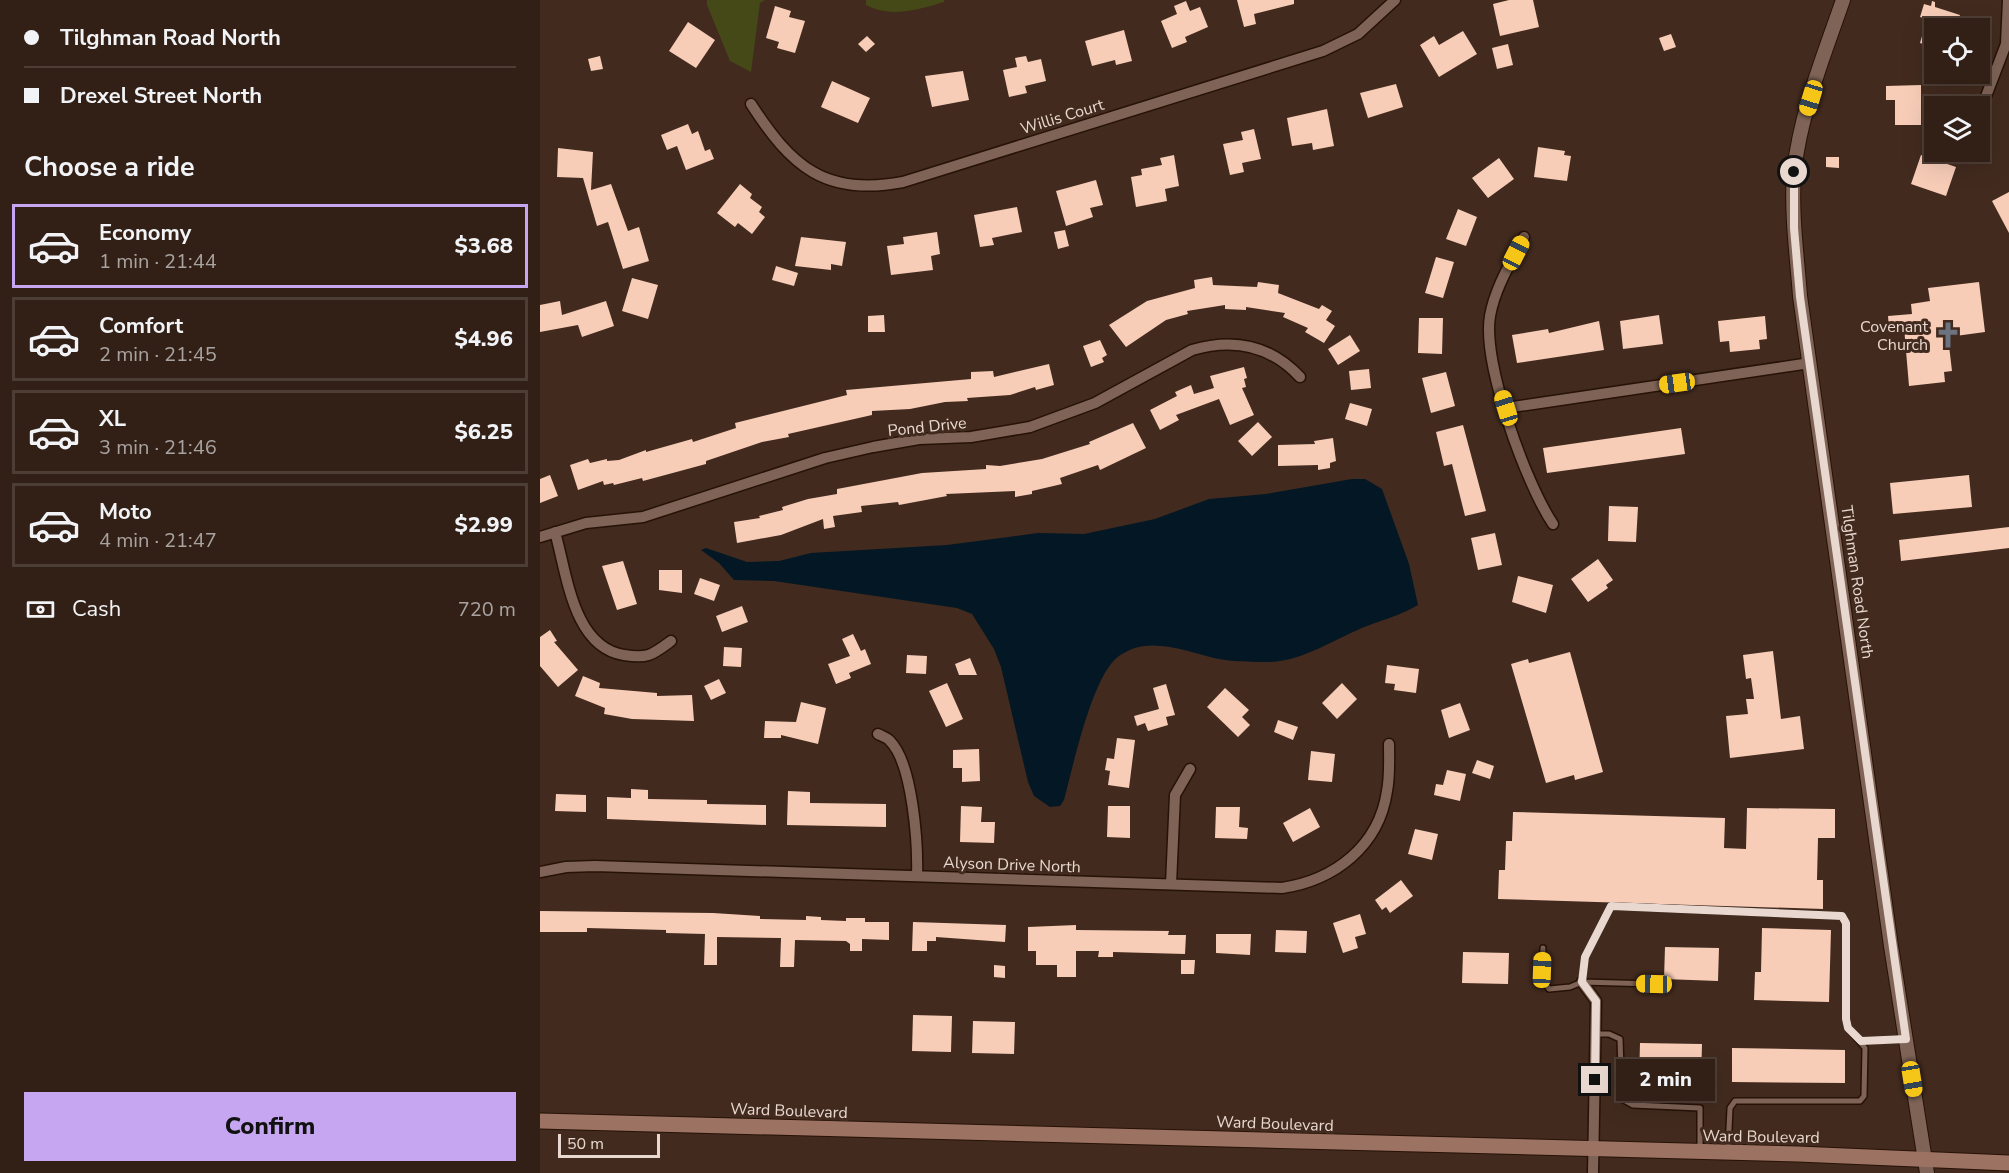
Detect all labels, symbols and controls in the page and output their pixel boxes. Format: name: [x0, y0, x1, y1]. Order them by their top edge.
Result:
map controls: [1924, 18, 1990, 162]
button: locate: [1924, 18, 1990, 84]
text: Tilghman Road North: [60, 23, 281, 53]
car: [1797, 78, 1825, 118]
text: Drexel Street North: [60, 81, 262, 111]
street label: Willis Court: [1018, 94, 1107, 140]
button: layers: [1924, 96, 1990, 162]
text: Choose a ride: [24, 149, 195, 186]
route start: [1780, 158, 1807, 185]
text: Economy: [99, 218, 191, 248]
icon: car: [27, 219, 81, 273]
text: $3.68: [454, 231, 513, 261]
car: [1500, 233, 1532, 273]
text: 1 min · 21:44: [99, 248, 217, 275]
text: Comfort: [99, 311, 183, 341]
icon: car: [27, 312, 81, 366]
place label: Covenant Church: [1860, 316, 1928, 356]
church icon: Covenant Church: [1933, 320, 1963, 350]
text: $4.96: [454, 324, 513, 354]
text: 2 min · 21:45: [99, 341, 217, 368]
car: [1658, 372, 1696, 394]
car: [1492, 388, 1520, 428]
text: XL: [99, 404, 126, 434]
icon: car: [27, 405, 81, 459]
street label: Pond Drive: [887, 412, 968, 442]
text: $6.25: [454, 417, 513, 447]
text: 3 min · 21:46: [99, 434, 217, 461]
text: Moto: [99, 497, 152, 527]
icon: car: [27, 498, 81, 552]
street label: Tilghman Road North: [1835, 504, 1879, 660]
text: $2.99: [454, 510, 513, 540]
text: 4 min · 21:47: [99, 527, 217, 554]
icon: cash: [24, 593, 57, 626]
text: Cash: [72, 594, 121, 624]
text: 720 m: [458, 596, 516, 623]
street label: Alyson Drive North: [943, 852, 1081, 878]
car: [1532, 952, 1552, 988]
car: [1636, 975, 1672, 993]
callout: 2 min: [1616, 1059, 1715, 1101]
car: [1900, 1060, 1924, 1098]
route end: [1581, 1066, 1608, 1093]
text: 2 min: [1639, 1066, 1692, 1093]
button: Confirm: [24, 1092, 516, 1161]
street label: Ward Boulevard: [730, 1098, 848, 1124]
street label: Ward Boulevard: [1216, 1111, 1334, 1137]
street label: Ward Boulevard: [1702, 1125, 1820, 1149]
scale bar: [558, 1131, 660, 1158]
text: 50 m: [567, 1133, 604, 1155]

